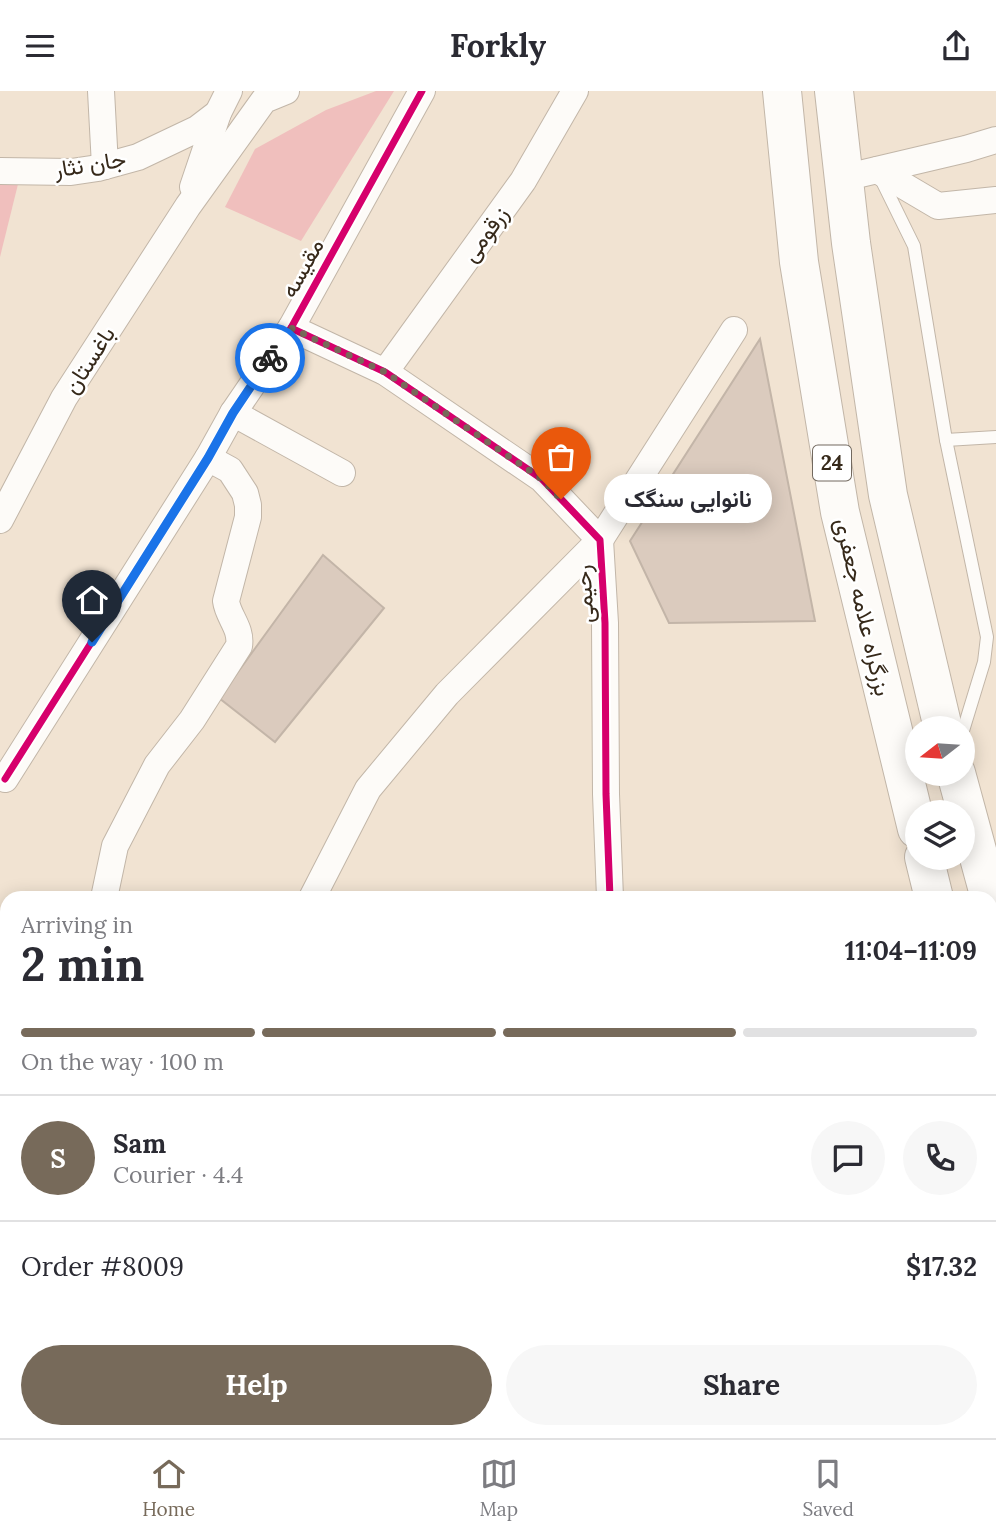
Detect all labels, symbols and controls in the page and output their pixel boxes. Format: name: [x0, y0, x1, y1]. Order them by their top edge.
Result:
text: Forkly: [450, 25, 546, 66]
icon: menu: [21, 27, 59, 65]
icon: share: [937, 27, 975, 65]
street label: جان نثار: [51, 144, 128, 185]
street label: زرقومی: [455, 200, 515, 268]
street label: مقیسه: [274, 233, 330, 303]
street label: باغستان: [56, 321, 121, 399]
courier: [235, 323, 305, 393]
icon: bike: [251, 339, 289, 377]
pin: [531, 427, 591, 499]
icon: bag: [542, 438, 580, 476]
road number: 24: [813, 445, 851, 481]
callout: نانوایی سنگک: [603, 475, 771, 523]
text: نانوایی سنگک: [624, 484, 752, 513]
street label: بزرگراه علامه جعفری: [828, 515, 898, 699]
street label: رحیمی: [567, 564, 601, 624]
pin: [62, 570, 122, 642]
icon: home: [73, 581, 111, 619]
north arrow: [905, 716, 975, 786]
map controls: [905, 716, 975, 870]
button: layers: [905, 800, 975, 870]
text: Arriving in: [21, 910, 133, 939]
text: 11:04–11:09: [845, 934, 977, 967]
text: 2 min: [21, 935, 144, 994]
text: On the way · 100 m: [21, 1047, 224, 1076]
button: chat: [811, 1121, 885, 1195]
button: phone: [903, 1121, 977, 1195]
text: Sam: [113, 1127, 166, 1160]
text: S: [50, 1142, 66, 1175]
text: Courier · 4.4: [113, 1160, 244, 1189]
text: Order #8009: [21, 1250, 184, 1283]
text: $17.32: [906, 1250, 977, 1283]
button: Help: [21, 1345, 492, 1425]
button: Share: [506, 1345, 977, 1425]
tab: Home: [142, 1455, 195, 1521]
tab: Map: [479, 1455, 518, 1521]
tab: Saved: [802, 1455, 854, 1521]

